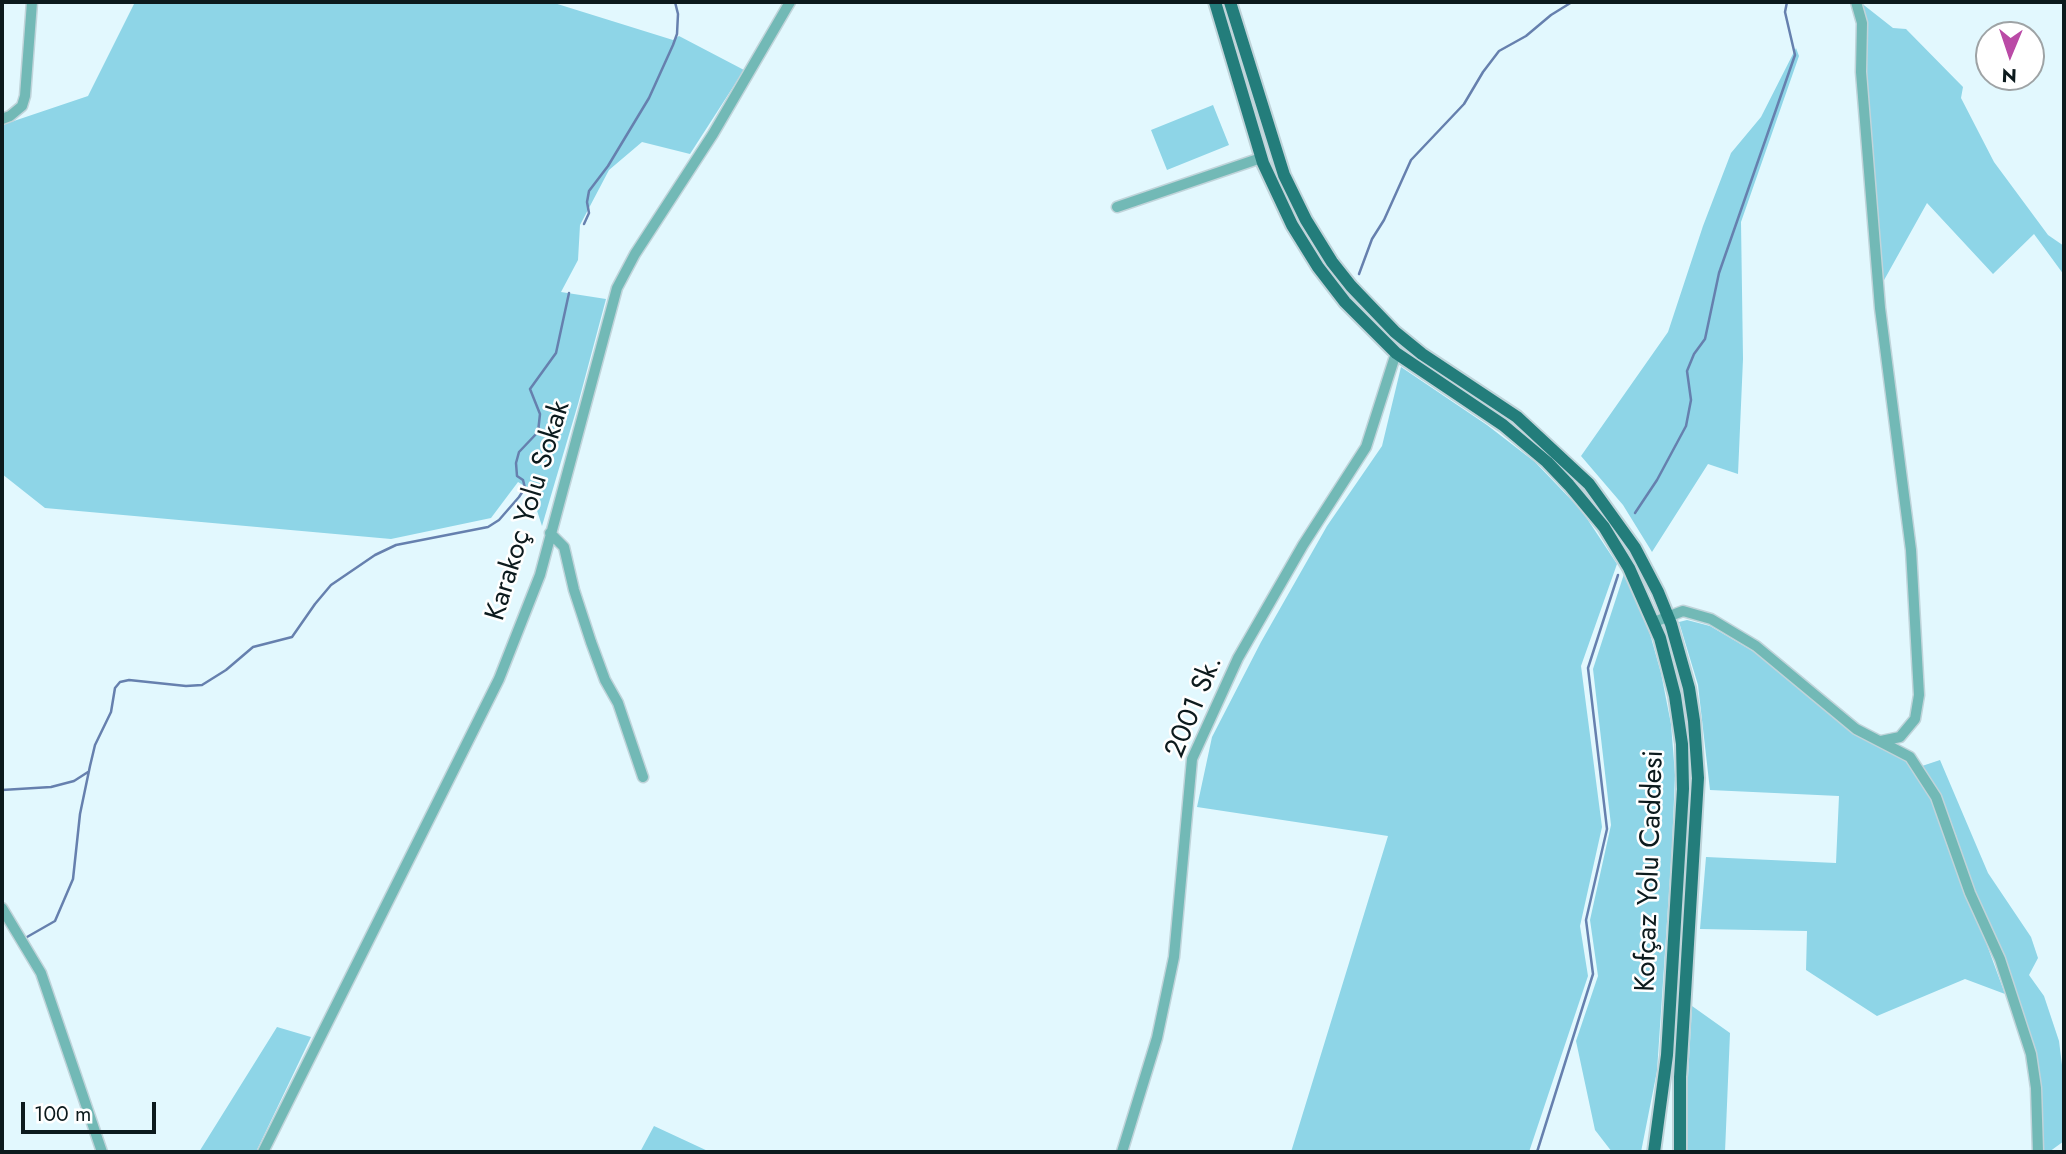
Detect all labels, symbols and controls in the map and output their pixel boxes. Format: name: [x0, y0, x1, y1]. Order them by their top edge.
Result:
north arrow: [1975, 21, 2045, 91]
text: N: [2001, 62, 2017, 89]
street label: Karakoç Yolu Sokak: [480, 397, 578, 625]
street label: 2001 Sk.: [1159, 651, 1231, 763]
street label: Kofçaz Yolu Caddesi: [1630, 750, 1672, 992]
scale bar: [24, 1088, 159, 1132]
text: 100 m: [34, 1099, 91, 1129]

